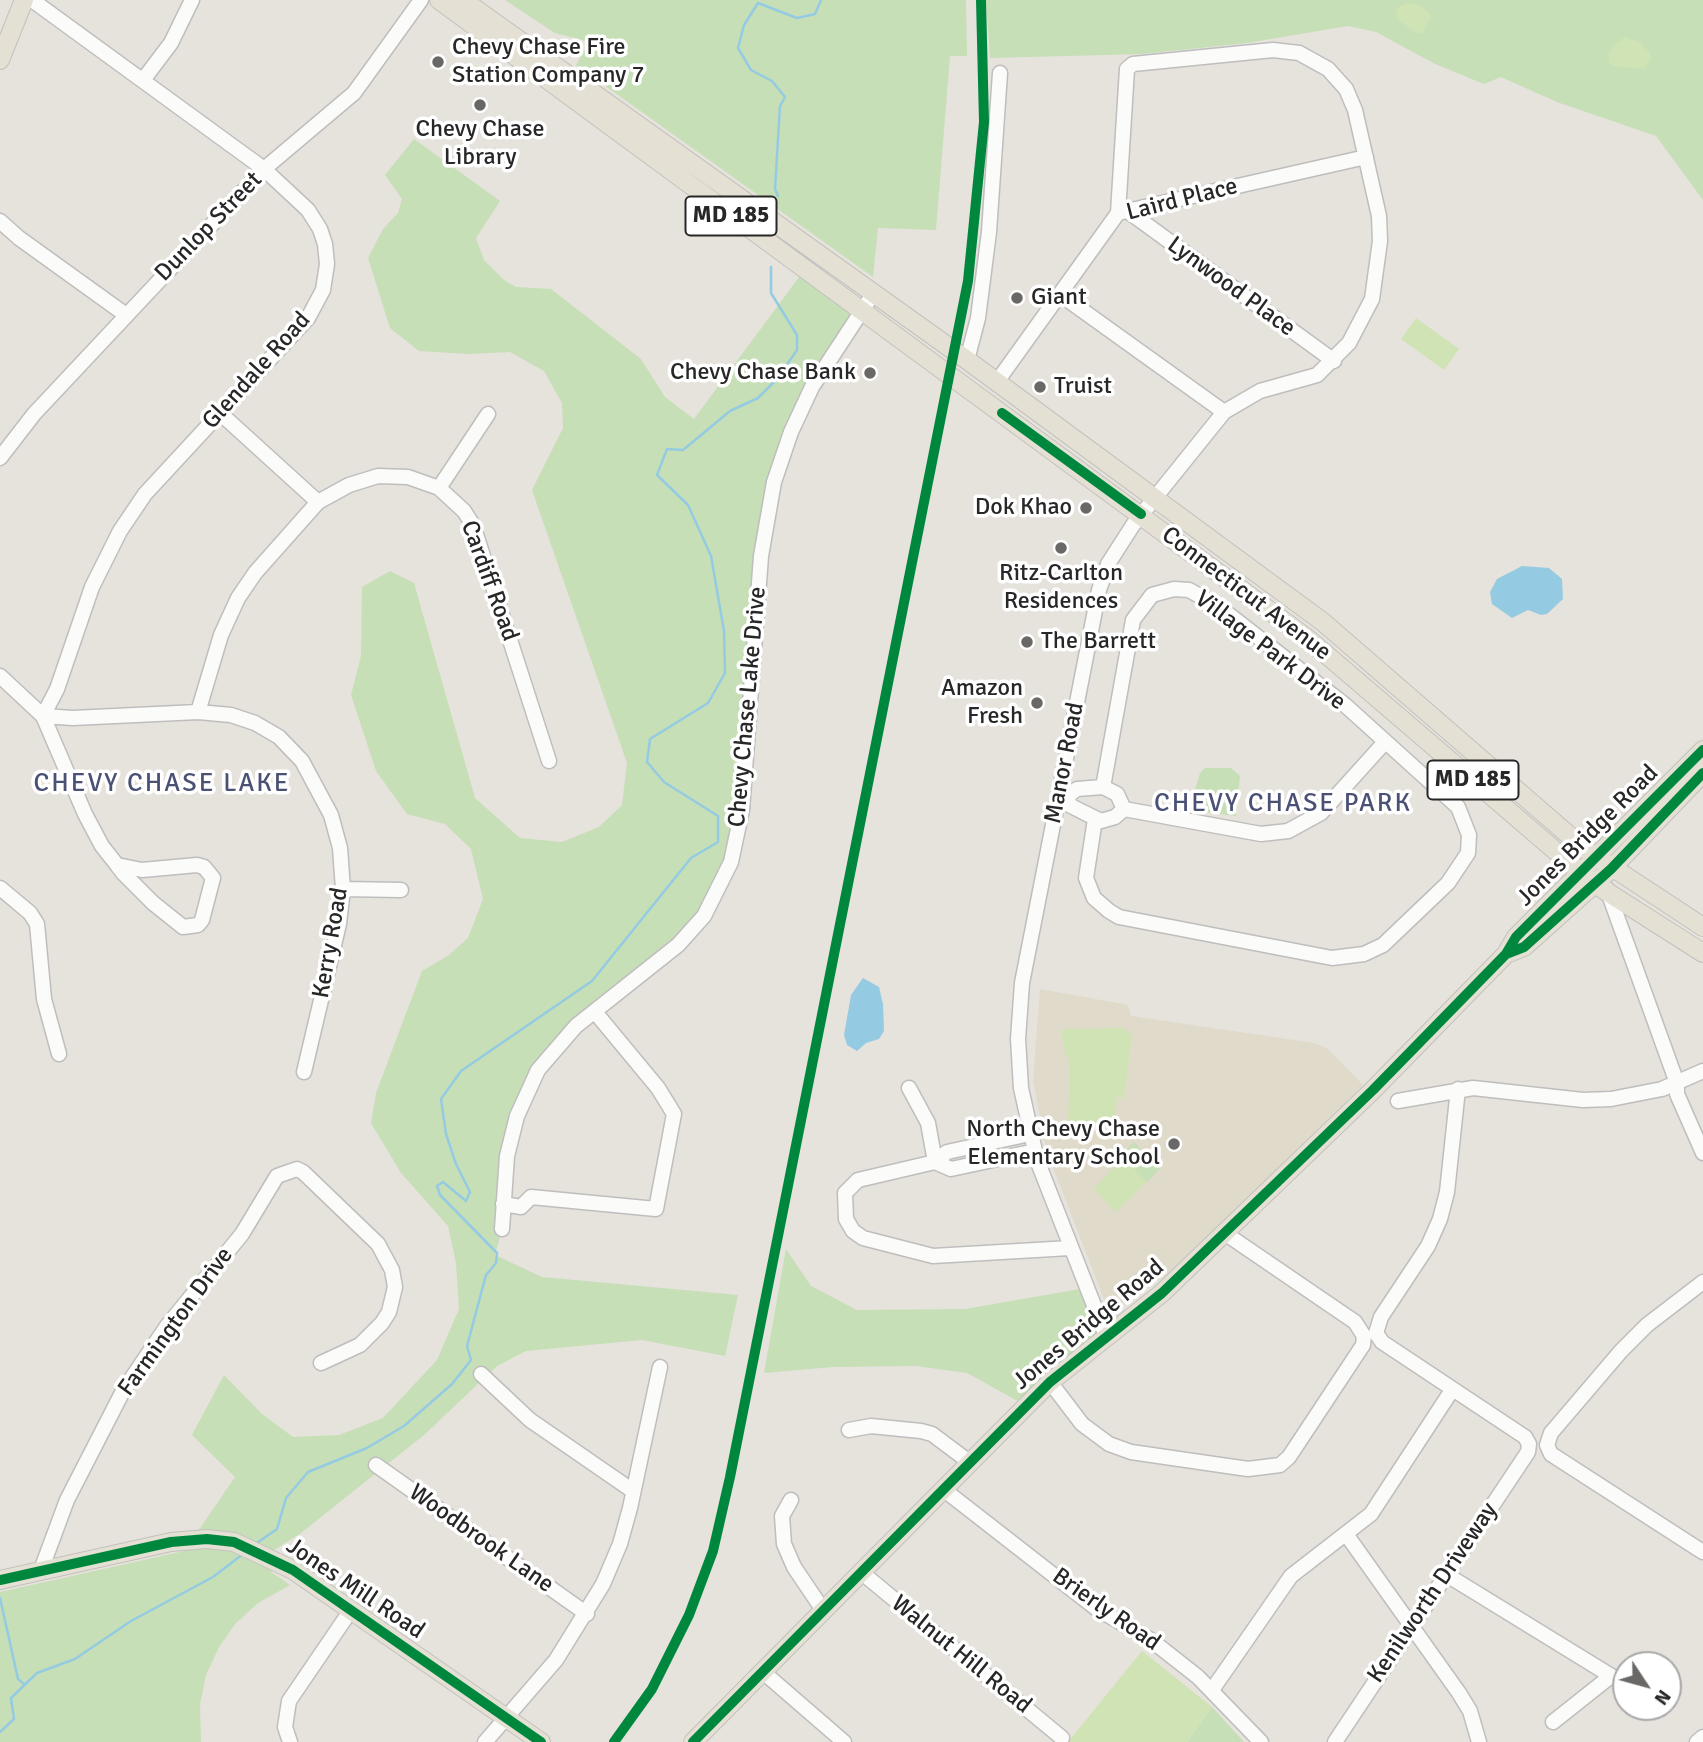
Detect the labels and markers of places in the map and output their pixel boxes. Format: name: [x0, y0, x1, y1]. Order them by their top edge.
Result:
place label: Chevy Chase Fire Station Company 7: [452, 34, 645, 90]
marker: Chevy Chase Fire Station Company 7: [430, 54, 446, 70]
marker: Chevy Chase Library: [472, 97, 488, 113]
place label: Chevy Chase Library: [416, 116, 544, 172]
place label: Giant: [1031, 284, 1087, 312]
marker: Giant: [1009, 290, 1025, 306]
place label: Chevy Chase Bank: [670, 359, 856, 387]
marker: Chevy Chase Bank: [862, 365, 878, 381]
place label: Truist: [1054, 373, 1112, 401]
marker: Truist: [1032, 379, 1048, 395]
place label: Dok Khao: [975, 494, 1072, 522]
marker: Dok Khao: [1078, 500, 1094, 516]
marker: Ritz-Carlton Residences: [1053, 540, 1069, 556]
place label: Ritz-Carlton Residences: [999, 560, 1123, 616]
place label: The Barrett: [1041, 628, 1156, 656]
marker: The Barrett: [1019, 634, 1035, 650]
place label: Amazon Fresh: [941, 675, 1023, 731]
marker: Amazon Fresh: [1029, 695, 1045, 711]
place label: North Chevy Chase Elementary School: [966, 1116, 1160, 1172]
marker: North Chevy Chase Elementary School: [1166, 1136, 1182, 1152]

